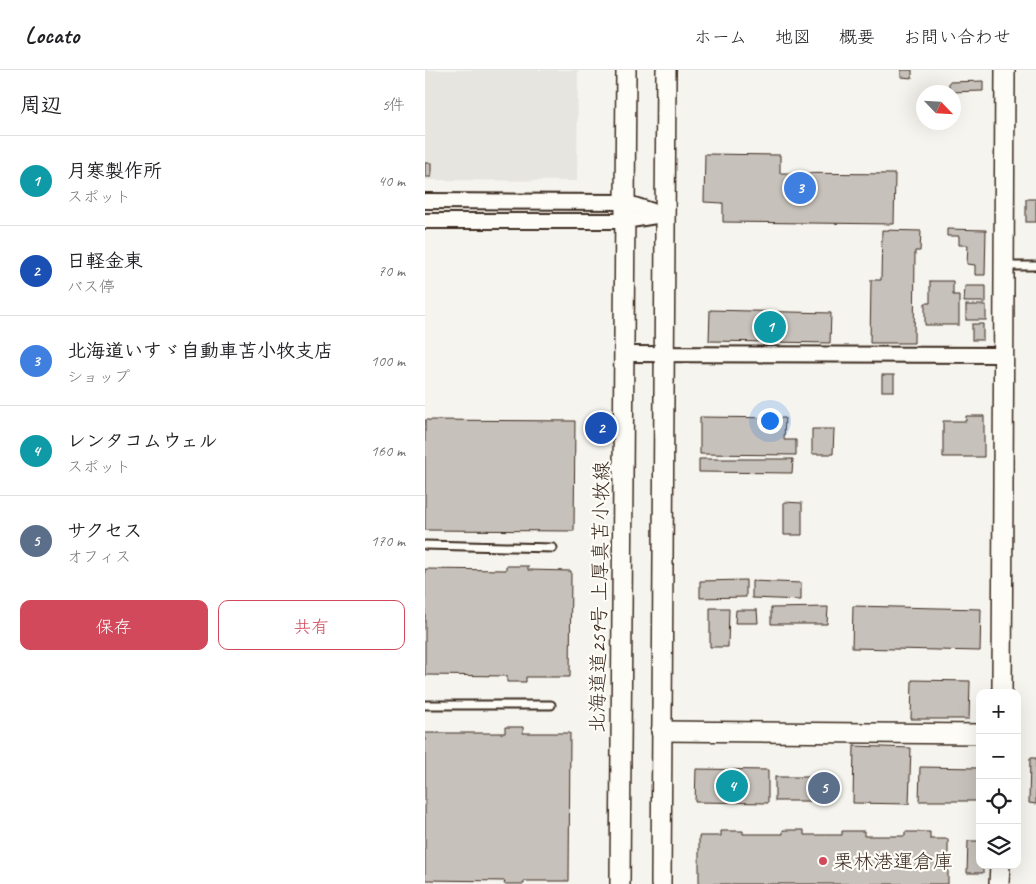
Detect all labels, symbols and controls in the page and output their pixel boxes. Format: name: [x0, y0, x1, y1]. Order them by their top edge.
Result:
text: Locato: [25, 20, 79, 50]
text: ホーム: [694, 26, 747, 48]
text: 地図: [775, 26, 811, 48]
text: 概要: [839, 26, 875, 48]
text: お問い合わせ: [903, 26, 1011, 48]
north arrow: [916, 85, 961, 130]
text: 周辺: [20, 92, 62, 118]
text: 5件: [382, 95, 405, 115]
text: 月寒製作所: [67, 159, 162, 183]
pin: 3: [784, 169, 816, 207]
text: 1: [32, 171, 40, 191]
text: 40 m: [378, 171, 405, 191]
text: スポット: [67, 187, 131, 207]
text: 日軽金東: [67, 249, 143, 273]
text: 2: [32, 261, 40, 281]
text: 70 m: [378, 261, 405, 281]
text: バス停: [67, 277, 115, 297]
pin: 1: [754, 308, 786, 346]
text: 北海道いすゞ自動車苫小牧支店: [67, 339, 333, 363]
text: 3: [32, 351, 40, 371]
text: 100 m: [371, 351, 405, 371]
text: ショップ: [67, 367, 130, 387]
your location: [757, 408, 783, 434]
pin: 2: [585, 409, 617, 447]
text: レンタコムウェル: [67, 429, 218, 453]
text: 4: [32, 441, 40, 461]
text: 160 m: [371, 441, 405, 461]
text: スポット: [67, 457, 131, 477]
street label: 北海道道259号 上厚真苫小牧線: [585, 461, 614, 733]
text: サクセス: [67, 519, 142, 543]
text: 5: [33, 531, 39, 551]
text: 170 m: [371, 531, 405, 551]
text: オフィス: [67, 547, 131, 567]
button: 保存: [20, 600, 208, 650]
button: 共有: [218, 600, 405, 650]
map controls: [976, 689, 1021, 869]
button: +: [976, 689, 1021, 734]
button: −: [976, 734, 1021, 779]
pin: 4: [716, 767, 748, 805]
pin: 5: [808, 769, 840, 807]
button: locate: [976, 779, 1021, 824]
button: layers: [976, 824, 1021, 869]
place label: 栗林港運倉庫: [833, 849, 953, 874]
marker: 栗林港運倉庫: [817, 855, 829, 867]

